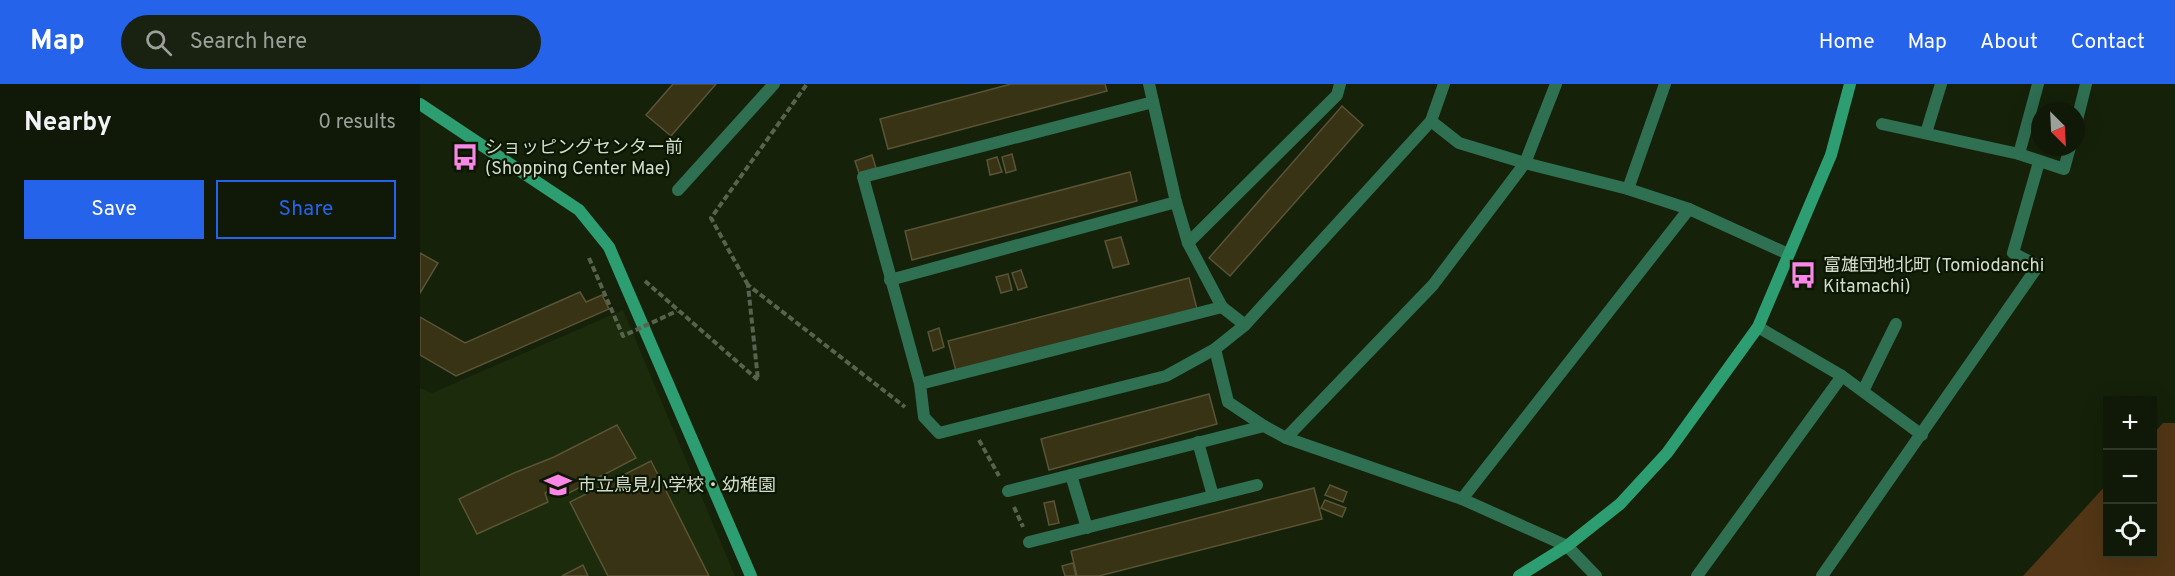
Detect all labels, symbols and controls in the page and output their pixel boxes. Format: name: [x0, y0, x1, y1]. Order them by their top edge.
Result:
search box: [121, 15, 541, 69]
text: Map: [30, 24, 85, 60]
icon: search: [142, 26, 175, 59]
text: Search here: [190, 29, 307, 56]
text: Home: [1819, 29, 1875, 56]
text: Map: [1908, 29, 1947, 56]
text: About: [1980, 29, 2038, 56]
text: Contact: [2071, 29, 2145, 56]
north arrow: [2031, 102, 2085, 156]
text: Nearby: [24, 107, 112, 140]
text: 0 results: [318, 110, 396, 136]
place label: ショッピングセンター前 (Shopping Center Mae): [485, 137, 683, 181]
bus stop icon: ショッピングセンター前 (Shopping Center Mae): [450, 142, 480, 172]
button: Save: [24, 180, 204, 239]
button: Share: [216, 180, 396, 239]
place label: 富雄団地北町 (Tomiodanchi Kitamachi): [1823, 255, 2044, 299]
bus stop icon: 富雄団地北町 (Tomiodanchi Kitamachi): [1788, 260, 1818, 290]
map controls: [2103, 396, 2157, 558]
button: +: [2103, 396, 2157, 450]
button: −: [2103, 450, 2157, 504]
school or university icon: 市立鳥見小学校・幼稚園: [543, 470, 573, 500]
place label: 市立鳥見小学校・幼稚園: [578, 475, 776, 498]
button: locate: [2103, 504, 2157, 558]

